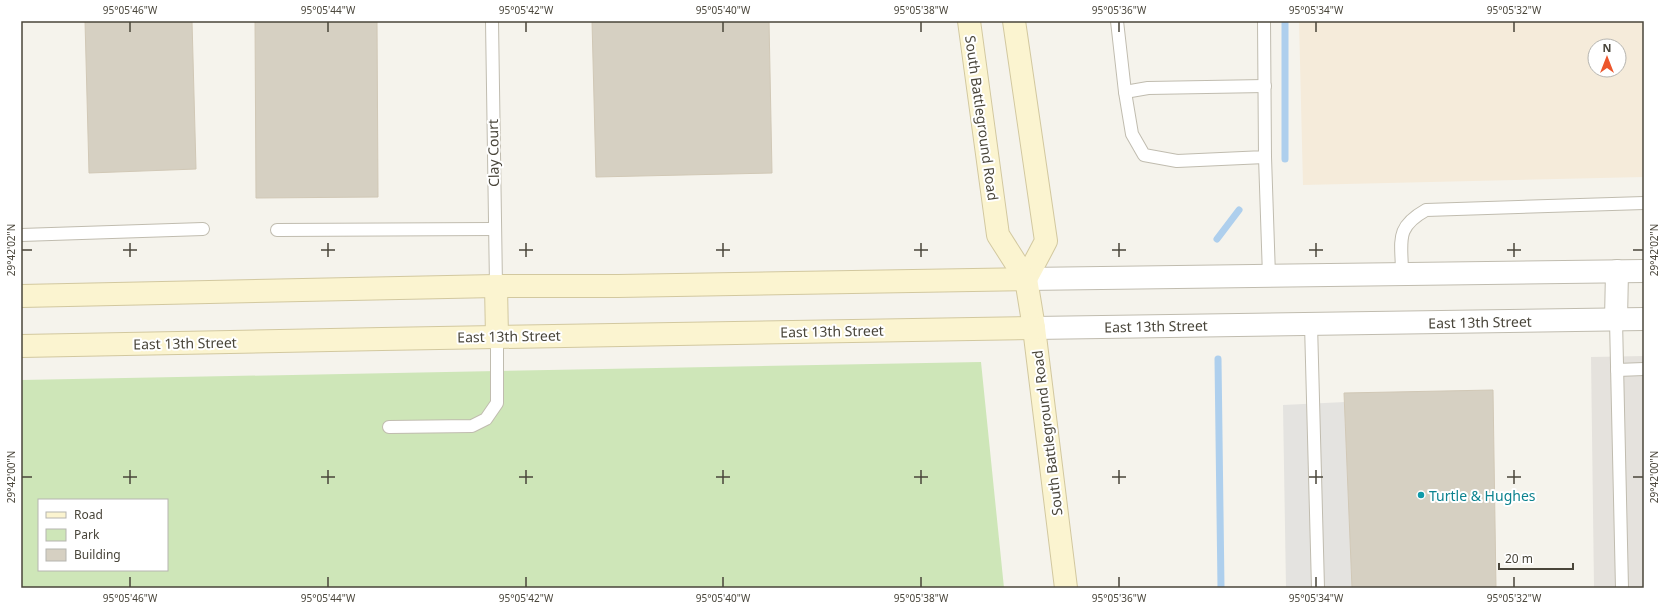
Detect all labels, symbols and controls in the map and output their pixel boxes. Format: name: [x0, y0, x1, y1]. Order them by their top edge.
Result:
text: 95°05'46"W: [103, 3, 158, 17]
text: 95°05'44"W: [301, 3, 356, 17]
text: 95°05'42"W: [499, 3, 554, 17]
text: 95°05'40"W: [696, 3, 751, 17]
text: 95°05'38"W: [894, 3, 949, 17]
text: 95°05'36"W: [1092, 3, 1147, 17]
text: 95°05'34"W: [1289, 3, 1344, 17]
text: 95°05'32"W: [1487, 3, 1542, 17]
street label: South Battleground Road: [961, 34, 1003, 202]
north arrow: [1587, 38, 1627, 78]
text: N: [1603, 40, 1611, 55]
street label: Clay Court: [483, 119, 503, 187]
text: 29°42'02"N: [4, 224, 18, 276]
text: 29°42'02"N: [1647, 224, 1661, 276]
street label: East 13th Street: [1428, 312, 1532, 332]
street label: East 13th Street: [1104, 316, 1208, 336]
street label: East 13th Street: [780, 321, 884, 341]
street label: East 13th Street: [457, 326, 561, 346]
street label: East 13th Street: [133, 333, 237, 353]
street label: South Battleground Road: [1027, 349, 1067, 517]
text: 29°42'00"N: [4, 451, 18, 503]
text: 29°42'00"N: [1647, 451, 1661, 503]
place label: Turtle & Hughes: [1429, 486, 1536, 505]
marker: Turtle & Hughes: [1416, 490, 1426, 500]
legend: [38, 499, 168, 571]
text: Road: [74, 506, 103, 523]
text: Park: [74, 526, 100, 543]
scale bar: [1499, 545, 1573, 571]
text: Building: [74, 546, 121, 563]
text: 20 m: [1505, 550, 1533, 567]
text: 95°05'46"W: [103, 591, 158, 605]
text: 95°05'44"W: [301, 591, 356, 605]
text: 95°05'42"W: [499, 591, 554, 605]
text: 95°05'40"W: [696, 591, 751, 605]
text: 95°05'38"W: [894, 591, 949, 605]
text: 95°05'36"W: [1092, 591, 1147, 605]
text: 95°05'34"W: [1289, 591, 1344, 605]
text: 95°05'32"W: [1487, 591, 1542, 605]

